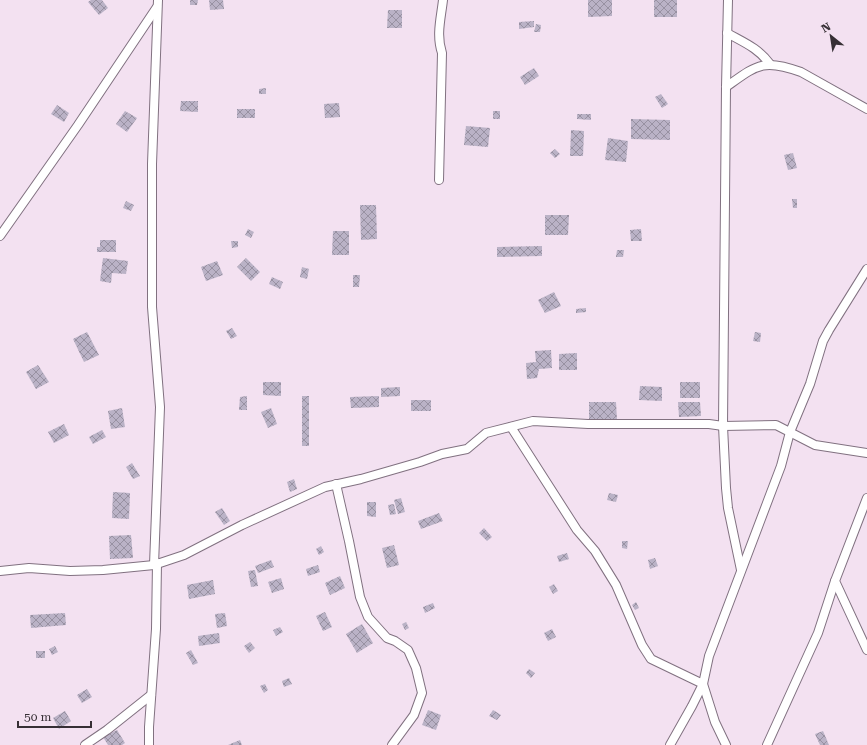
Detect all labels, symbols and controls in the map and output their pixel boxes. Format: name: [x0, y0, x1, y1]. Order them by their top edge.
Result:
north arrow: [811, 16, 851, 56]
text: N: [819, 20, 834, 36]
scale bar: [18, 703, 91, 729]
text: 50 m: [24, 710, 51, 724]

